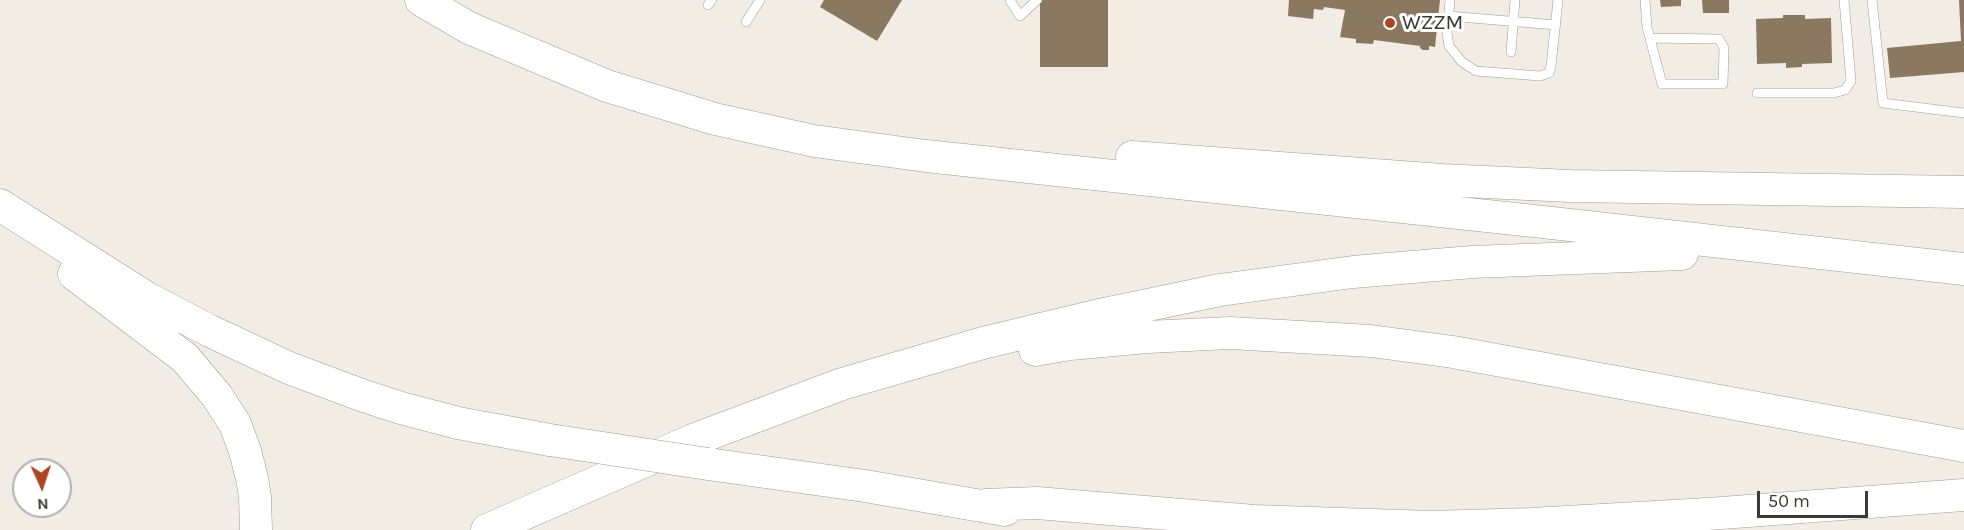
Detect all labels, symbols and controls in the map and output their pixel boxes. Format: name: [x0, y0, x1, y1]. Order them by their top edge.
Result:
place label: WZZM: [1402, 10, 1463, 36]
marker: WZZM: [1383, 16, 1397, 30]
north arrow: [12, 458, 72, 518]
scale bar: [1760, 479, 1871, 517]
text: 50 m: [1768, 490, 1810, 512]
text: N: [37, 495, 49, 514]

